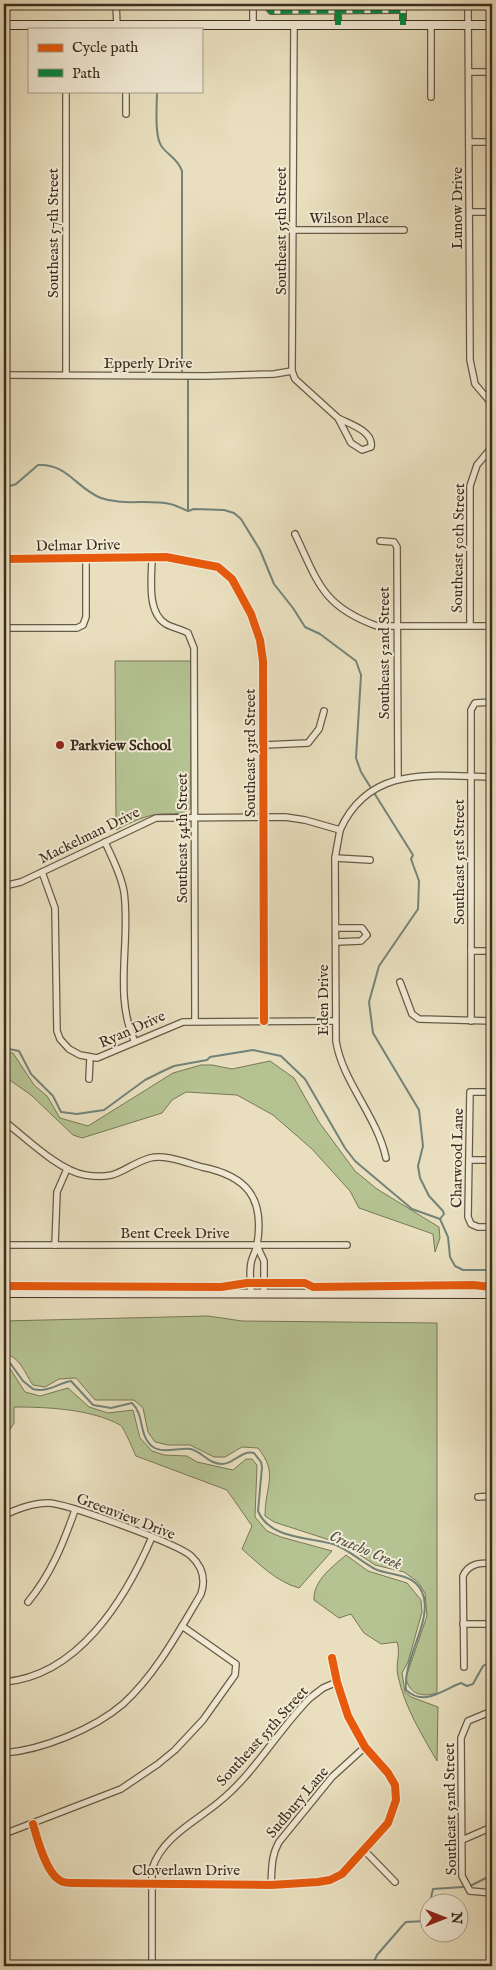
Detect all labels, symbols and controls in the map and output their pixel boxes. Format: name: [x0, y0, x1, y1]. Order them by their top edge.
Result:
legend: [28, 28, 202, 92]
text: Cycle path: [72, 38, 138, 57]
text: Path: [72, 64, 100, 83]
street label: Southeast 55th Street: [272, 167, 291, 295]
street label: Lunow Drive: [448, 167, 467, 249]
street label: Southeast 57th Street: [44, 168, 63, 298]
street label: Wilson Place: [309, 209, 389, 228]
street label: Epperly Drive: [104, 354, 192, 373]
street label: Southeast 50th Street: [448, 483, 469, 613]
street label: Delmar Drive: [35, 535, 121, 556]
street label: Southeast 52nd Street: [375, 587, 394, 719]
street label: Southeast 53rd Street: [241, 689, 260, 817]
place label: Parkview School: [70, 736, 172, 755]
marker: Parkview School: [54, 739, 66, 751]
street label: Southeast 54th Street: [173, 773, 192, 903]
street label: Southeast 51st Street: [450, 799, 469, 925]
street label: Mackelman Drive: [36, 803, 143, 868]
street label: Eden Drive: [314, 964, 333, 1036]
street label: Ryan Drive: [96, 1006, 169, 1053]
street label: Charwood Lane: [447, 1108, 468, 1208]
street label: Bent Creek Drive: [120, 1224, 230, 1243]
street label: Greenview Drive: [74, 1489, 178, 1544]
water label: Crutcho Creek: [326, 1527, 405, 1575]
street label: Southeast 55th Street: [212, 1682, 312, 1790]
street label: Southeast 52nd Street: [440, 1743, 461, 1875]
street label: Sudbury Lane: [262, 1763, 333, 1842]
street label: Cloverlawn Drive: [132, 1861, 240, 1880]
north arrow: [418, 1892, 468, 1942]
text: N: [447, 1911, 465, 1924]

